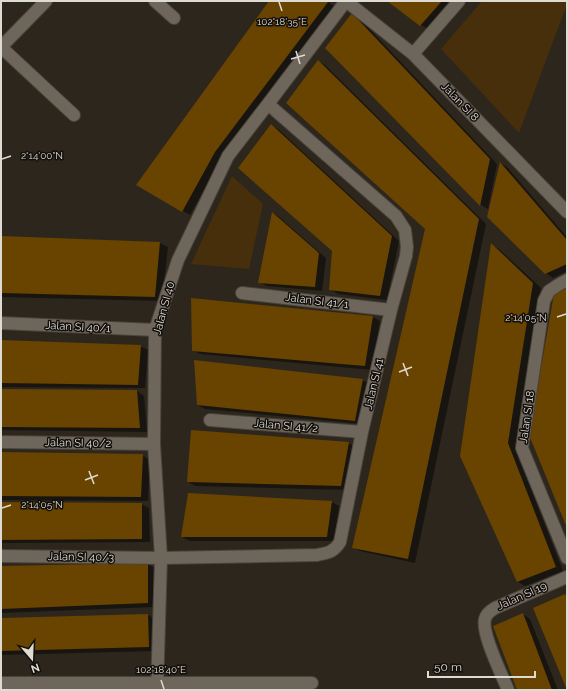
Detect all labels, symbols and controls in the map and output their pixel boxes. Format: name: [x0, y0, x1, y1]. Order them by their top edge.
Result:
text: 102°18'35"E: [257, 16, 307, 27]
street label: Jalan SI 8: [439, 80, 481, 124]
text: 2°14'00"N: [21, 150, 63, 161]
street label: Jalan SI 40: [151, 280, 177, 336]
street label: Jalan SI 41/1: [285, 291, 350, 311]
text: 2°14'05"N: [505, 312, 547, 323]
street label: Jalan SI 40/1: [45, 319, 111, 335]
street label: Jalan SI 41: [362, 357, 386, 411]
street label: Jalan SI 18: [517, 390, 537, 444]
street label: Jalan SI 41/2: [253, 417, 319, 435]
street label: Jalan SI 40/2: [45, 436, 112, 450]
text: 2°14'05"N: [21, 499, 63, 510]
street label: Jalan SI 40/3: [48, 550, 114, 564]
street label: Jalan SI 19: [495, 579, 549, 613]
north arrow: [12, 639, 52, 679]
scale bar: [428, 653, 535, 679]
text: N: [29, 660, 41, 675]
text: 50 m: [434, 660, 462, 674]
text: 102°18'40"E: [136, 664, 186, 675]

